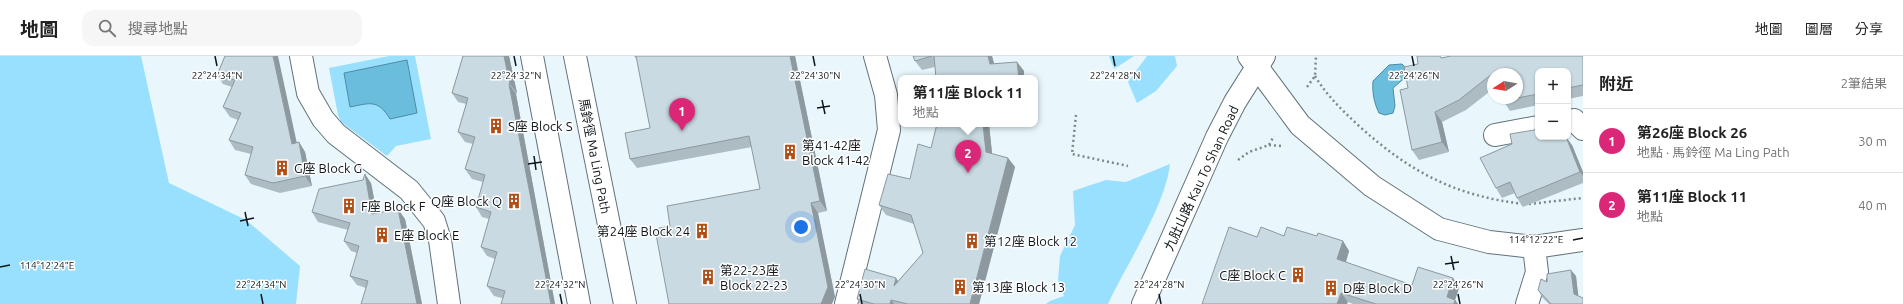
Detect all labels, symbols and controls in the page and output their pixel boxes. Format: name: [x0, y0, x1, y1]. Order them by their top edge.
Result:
search box: [82, 10, 362, 46]
icon: search: [96, 17, 118, 39]
text: 地圖: [20, 18, 58, 40]
text: 搜尋地點: [128, 20, 188, 37]
text: 地圖: [1755, 21, 1783, 37]
text: 圖層: [1805, 21, 1833, 37]
text: 分享: [1855, 21, 1883, 37]
north arrow: [1487, 68, 1523, 104]
map controls: [1535, 68, 1571, 140]
button: +: [1535, 68, 1571, 104]
text: 22°24'34"N: [192, 70, 242, 81]
text: 22°24'32"N: [491, 70, 541, 81]
text: 22°24'30"N: [790, 70, 840, 81]
text: 22°24'28"N: [1090, 70, 1140, 81]
text: 22°24'26"N: [1389, 70, 1439, 81]
text: 附近: [1599, 74, 1633, 93]
popup: [898, 75, 1038, 127]
text: 2筆結果: [1841, 76, 1887, 90]
text: 第11座 Block 11: [913, 84, 1023, 101]
street label: 馬鈴徑 Ma Ling Path: [577, 97, 613, 215]
pin: 1: [669, 98, 695, 131]
street label: 九肚山路 Kau To Shan Road: [1161, 103, 1241, 253]
button: −: [1535, 104, 1571, 140]
text: 地點: [913, 105, 939, 119]
building icon: S座 Block S: [487, 117, 505, 135]
place label: S座 Block S: [508, 119, 573, 133]
text: 第26座 Block 26: [1637, 124, 1747, 141]
text: 1: [1608, 134, 1616, 148]
text: 30 m: [1858, 134, 1887, 148]
place label: 第41-42座 Block 41-42: [802, 138, 870, 167]
pin: 2: [955, 140, 981, 173]
building icon: 第41-42座 Block 41-42: [781, 143, 799, 161]
text: 地點 · 馬鈴徑 Ma Ling Path: [1637, 145, 1790, 159]
building icon: G座 Block G: [273, 159, 291, 177]
place label: G座 Block G: [294, 161, 362, 175]
text: 第11座 Block 11: [1637, 188, 1747, 205]
building icon: Q座 Block Q: [505, 192, 523, 210]
place label: Q座 Block Q: [431, 194, 502, 209]
building icon: F座 Block F: [340, 197, 358, 215]
text: 2: [1608, 198, 1616, 212]
text: 40 m: [1858, 198, 1887, 212]
place label: F座 Block F: [361, 199, 426, 213]
text: 地點: [1637, 209, 1663, 223]
your location: [791, 217, 811, 237]
building icon: 第24座 Block 24: [693, 222, 711, 240]
place label: 第24座 Block 24: [597, 224, 690, 238]
building icon: E座 Block E: [373, 226, 391, 244]
place label: E座 Block E: [394, 228, 459, 242]
building icon: 第12座 Block 12: [963, 232, 981, 250]
place label: 第12座 Block 12: [984, 234, 1077, 248]
text: 114°12'22"E: [1509, 234, 1564, 245]
text: 114°12'24"E: [20, 260, 75, 271]
place label: 第22-23座 Block 22-23: [720, 263, 788, 292]
building icon: C座 Block C: [1289, 266, 1307, 284]
building icon: 第22-23座 Block 22-23: [699, 268, 717, 286]
place label: C座 Block C: [1219, 268, 1286, 282]
building icon: 第13座 Block 13: [951, 278, 969, 296]
text: 22°24'34"N: [236, 279, 286, 290]
text: 22°24'32"N: [535, 279, 585, 290]
text: 22°24'30"N: [835, 279, 885, 290]
text: 22°24'28"N: [1134, 279, 1184, 290]
building icon: D座 Block D: [1322, 279, 1340, 297]
text: 22°24'26"N: [1433, 279, 1483, 290]
place label: 第13座 Block 13: [972, 280, 1065, 294]
place label: D座 Block D: [1343, 281, 1412, 295]

